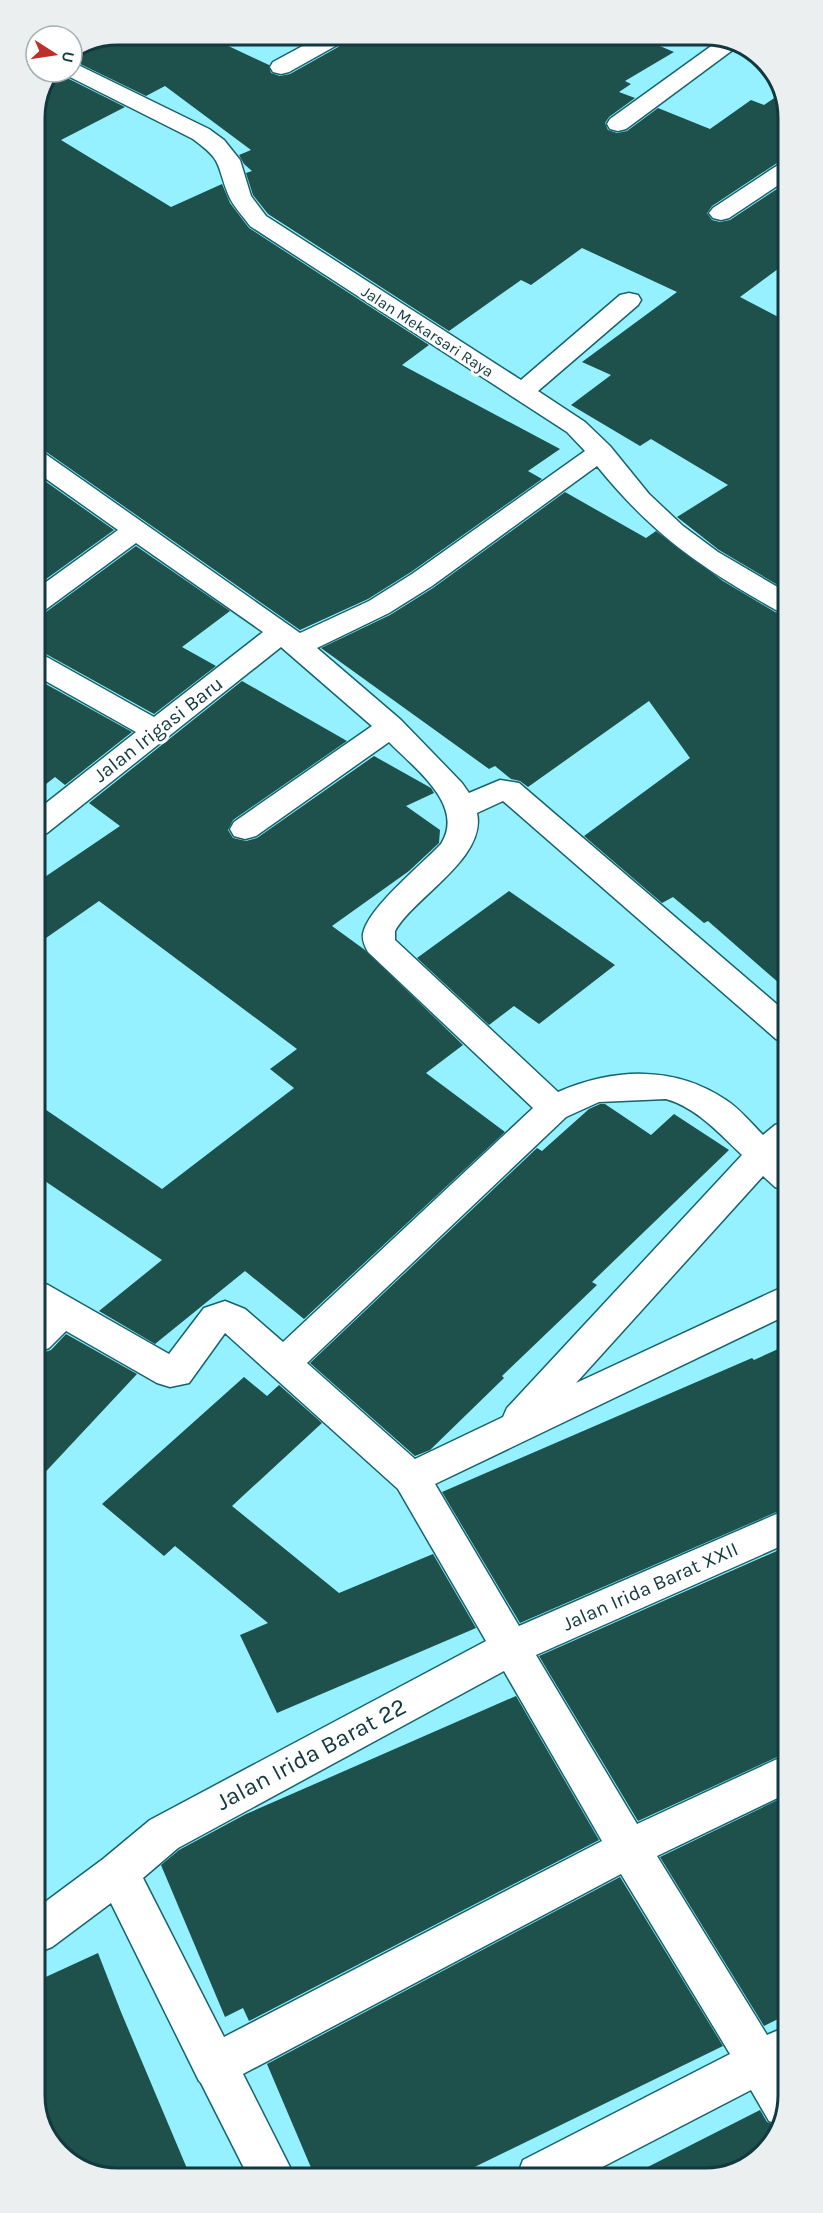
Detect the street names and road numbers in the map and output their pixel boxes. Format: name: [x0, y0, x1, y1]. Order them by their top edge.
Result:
street label: Jalan Mekarsari Raya: [358, 282, 497, 381]
street label: Jalan Irigasi Baru: [89, 672, 227, 787]
street label: Jalan Irida Barat XXII: [559, 1537, 742, 1636]
street label: Jalan Irida Barat 22: [211, 1692, 411, 1816]

